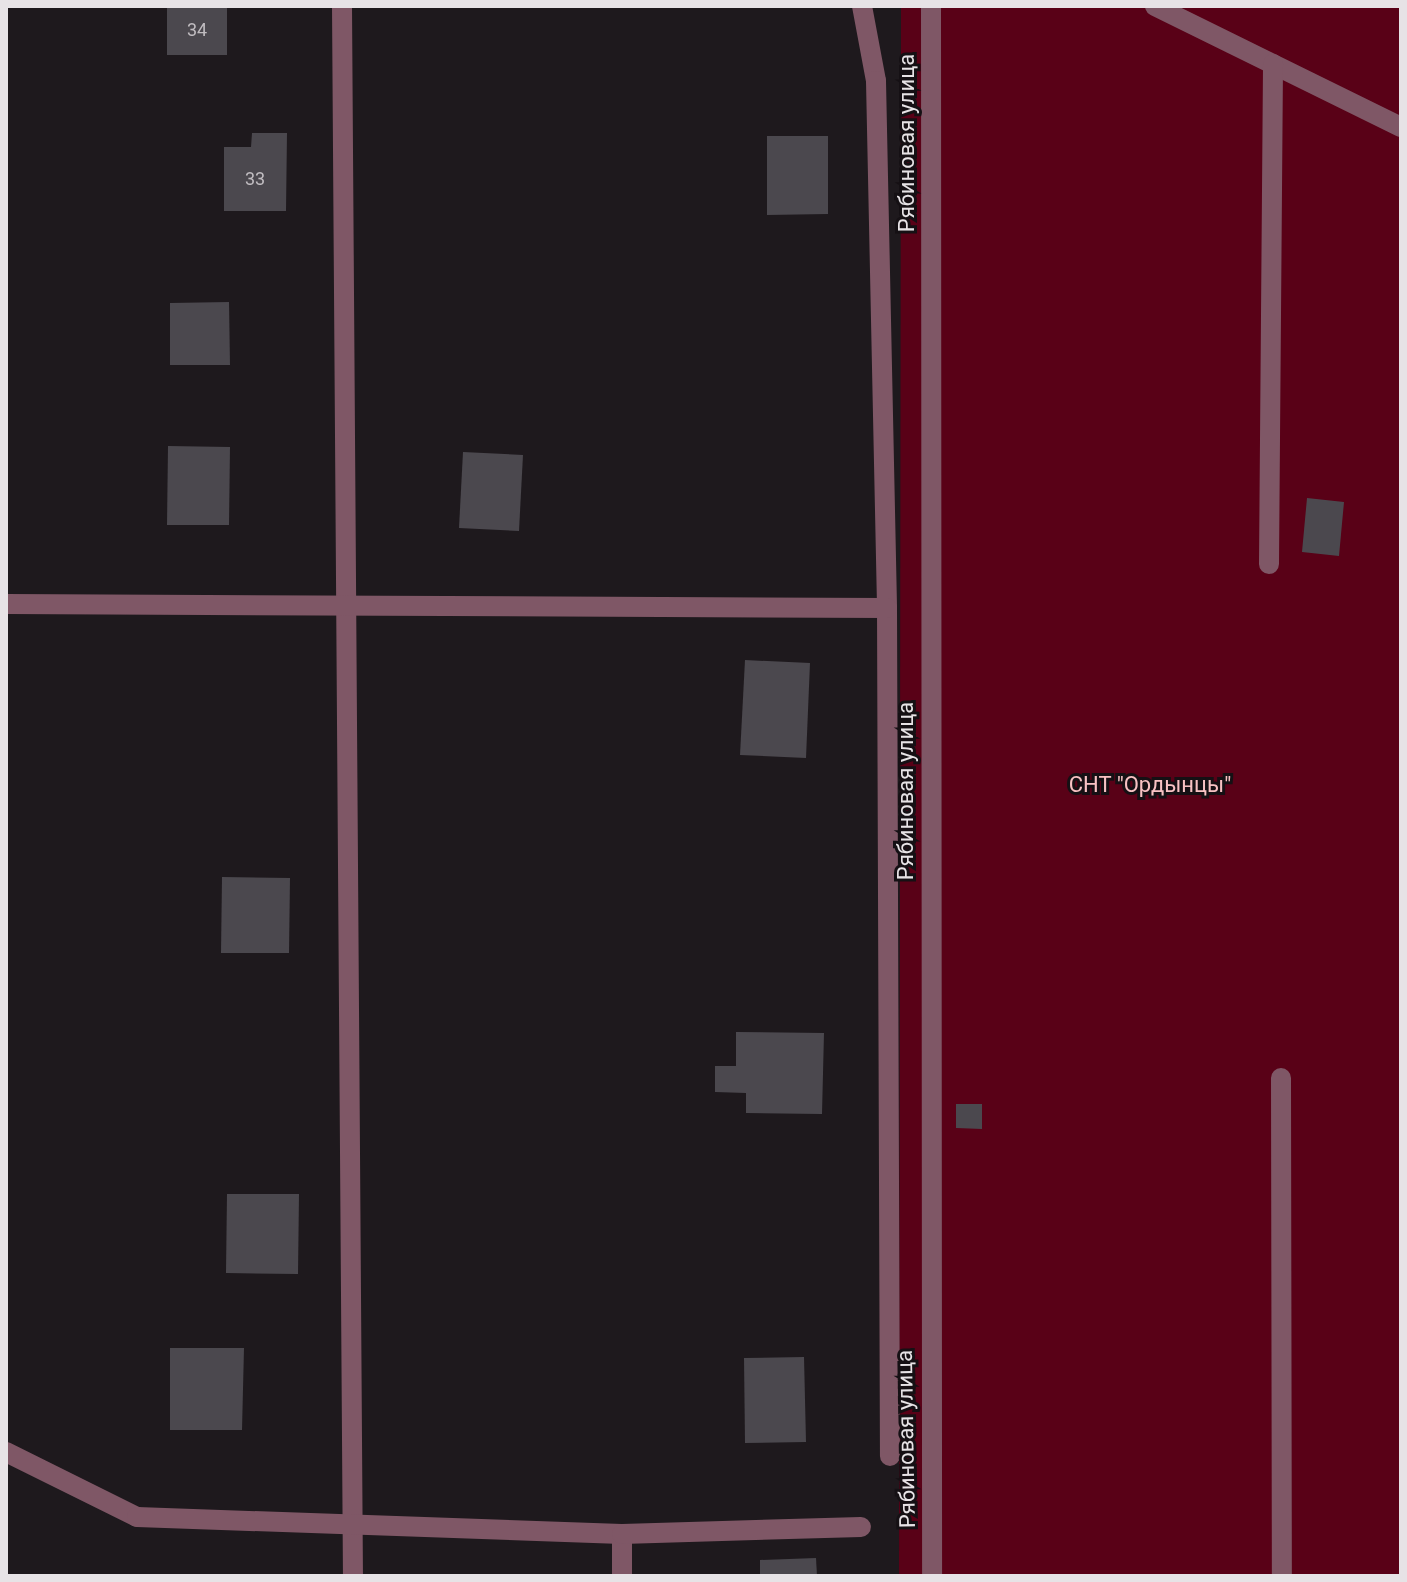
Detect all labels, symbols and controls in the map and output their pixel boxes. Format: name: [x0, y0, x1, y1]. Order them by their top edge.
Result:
house number: 34: [187, 19, 207, 41]
street label: Рябиновая улица: [894, 54, 920, 232]
house number: 33: [245, 168, 265, 190]
street label: Рябиновая улица: [893, 702, 919, 880]
park label: СНТ "Ордынцы": [1069, 772, 1231, 798]
street label: Рябиновая улица: [891, 1350, 921, 1528]

